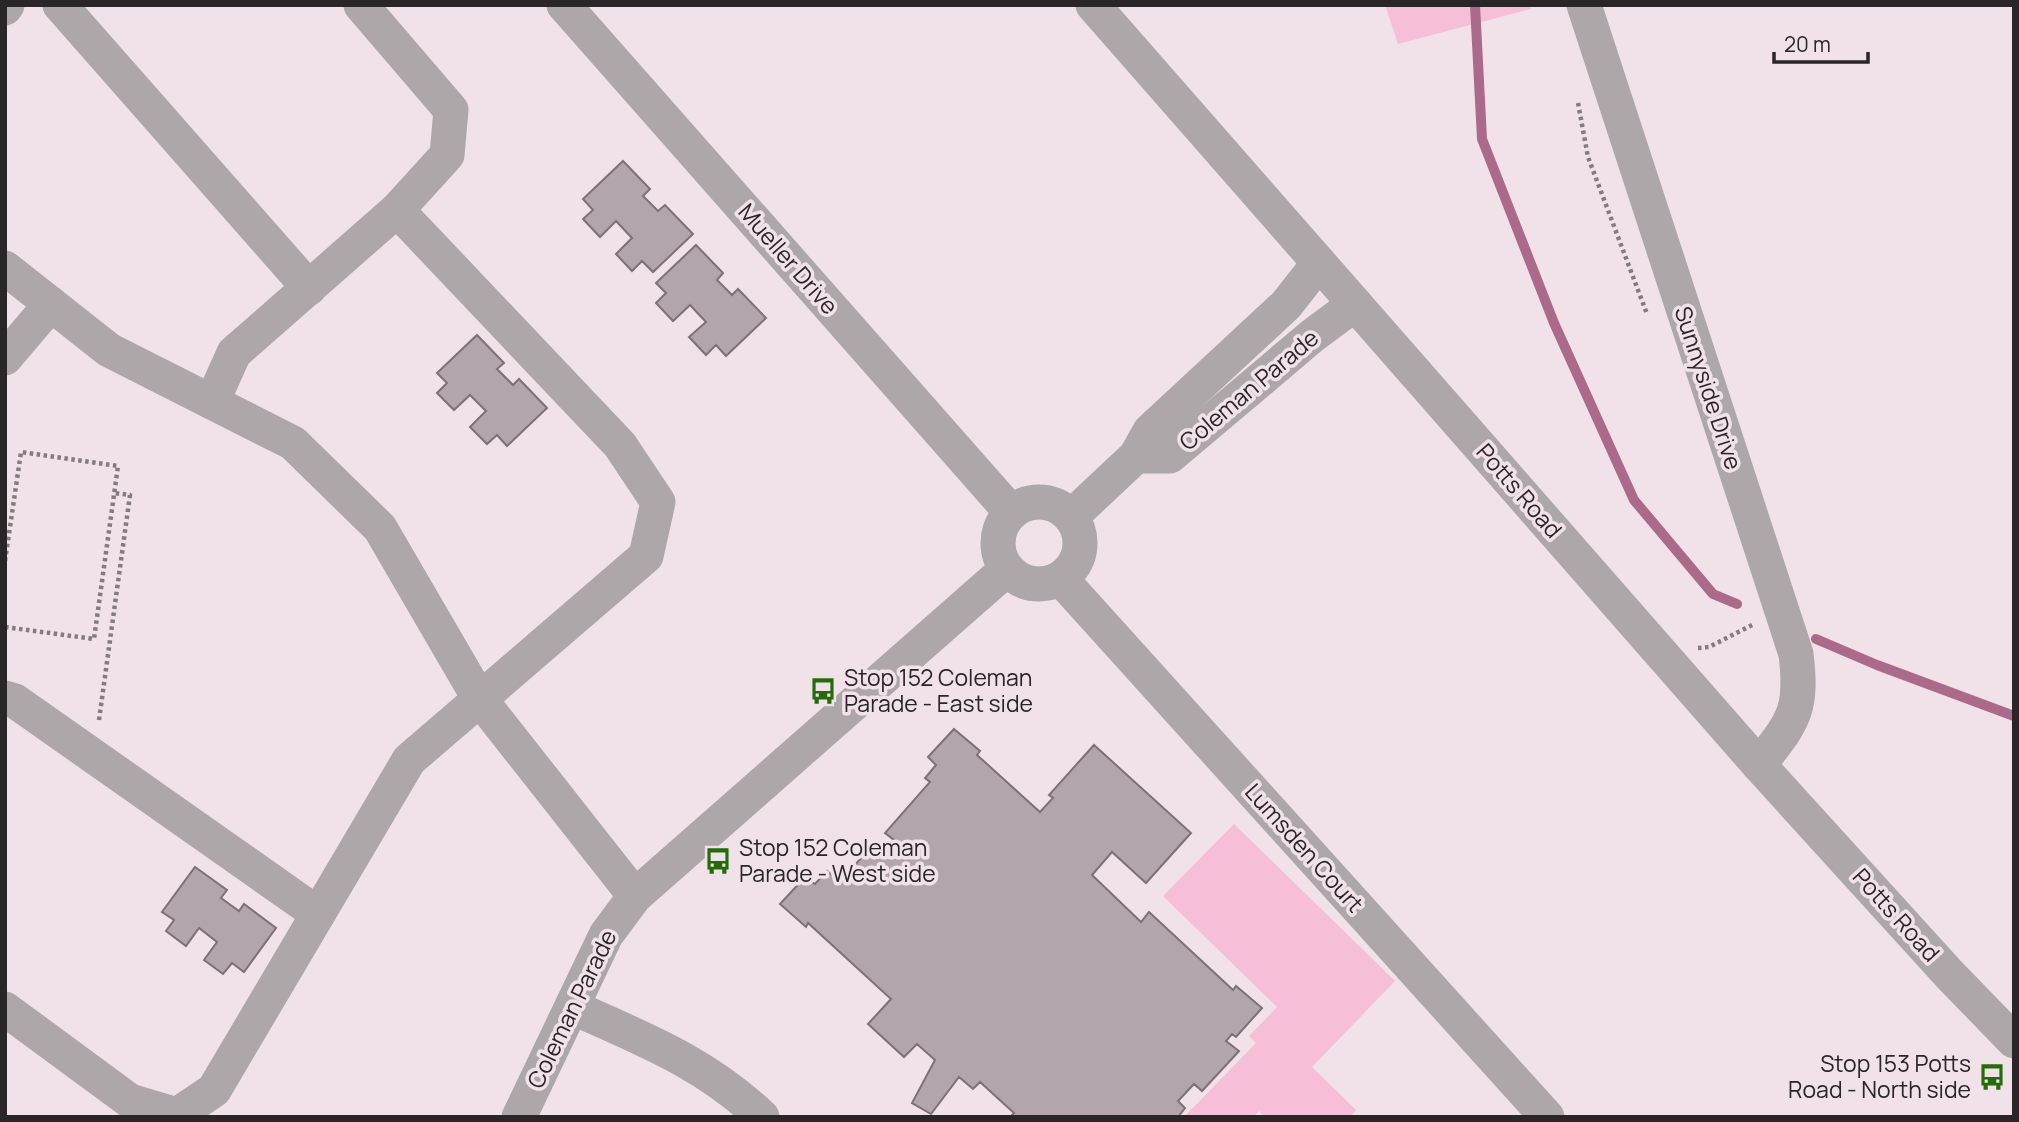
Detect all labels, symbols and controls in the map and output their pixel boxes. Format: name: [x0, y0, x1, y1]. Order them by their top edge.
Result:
scale bar: [1774, 21, 1868, 65]
text: 20 m: [1784, 30, 1831, 58]
street label: Mueller Drive: [732, 196, 846, 321]
street label: Sunnyside Drive: [1668, 302, 1750, 473]
street label: Coleman Parade: [1172, 321, 1325, 457]
street label: Potts Road: [1470, 436, 1570, 544]
place label: Stop 152 Coleman Parade - East side: [844, 661, 1033, 719]
bus stop icon: Stop 152 Coleman Parade - East side: [808, 676, 838, 706]
street label: Lumsden Court: [1238, 776, 1371, 919]
place label: Stop 152 Coleman Parade - West side: [739, 831, 936, 889]
bus stop icon: Stop 152 Coleman Parade - West side: [703, 846, 733, 876]
street label: Potts Road: [1846, 861, 1947, 968]
street label: Coleman Parade: [519, 924, 623, 1093]
place label: Stop 153 Potts Road - North side: [1788, 1047, 1971, 1105]
bus stop icon: Stop 153 Potts Road - North side: [1977, 1062, 2007, 1092]

